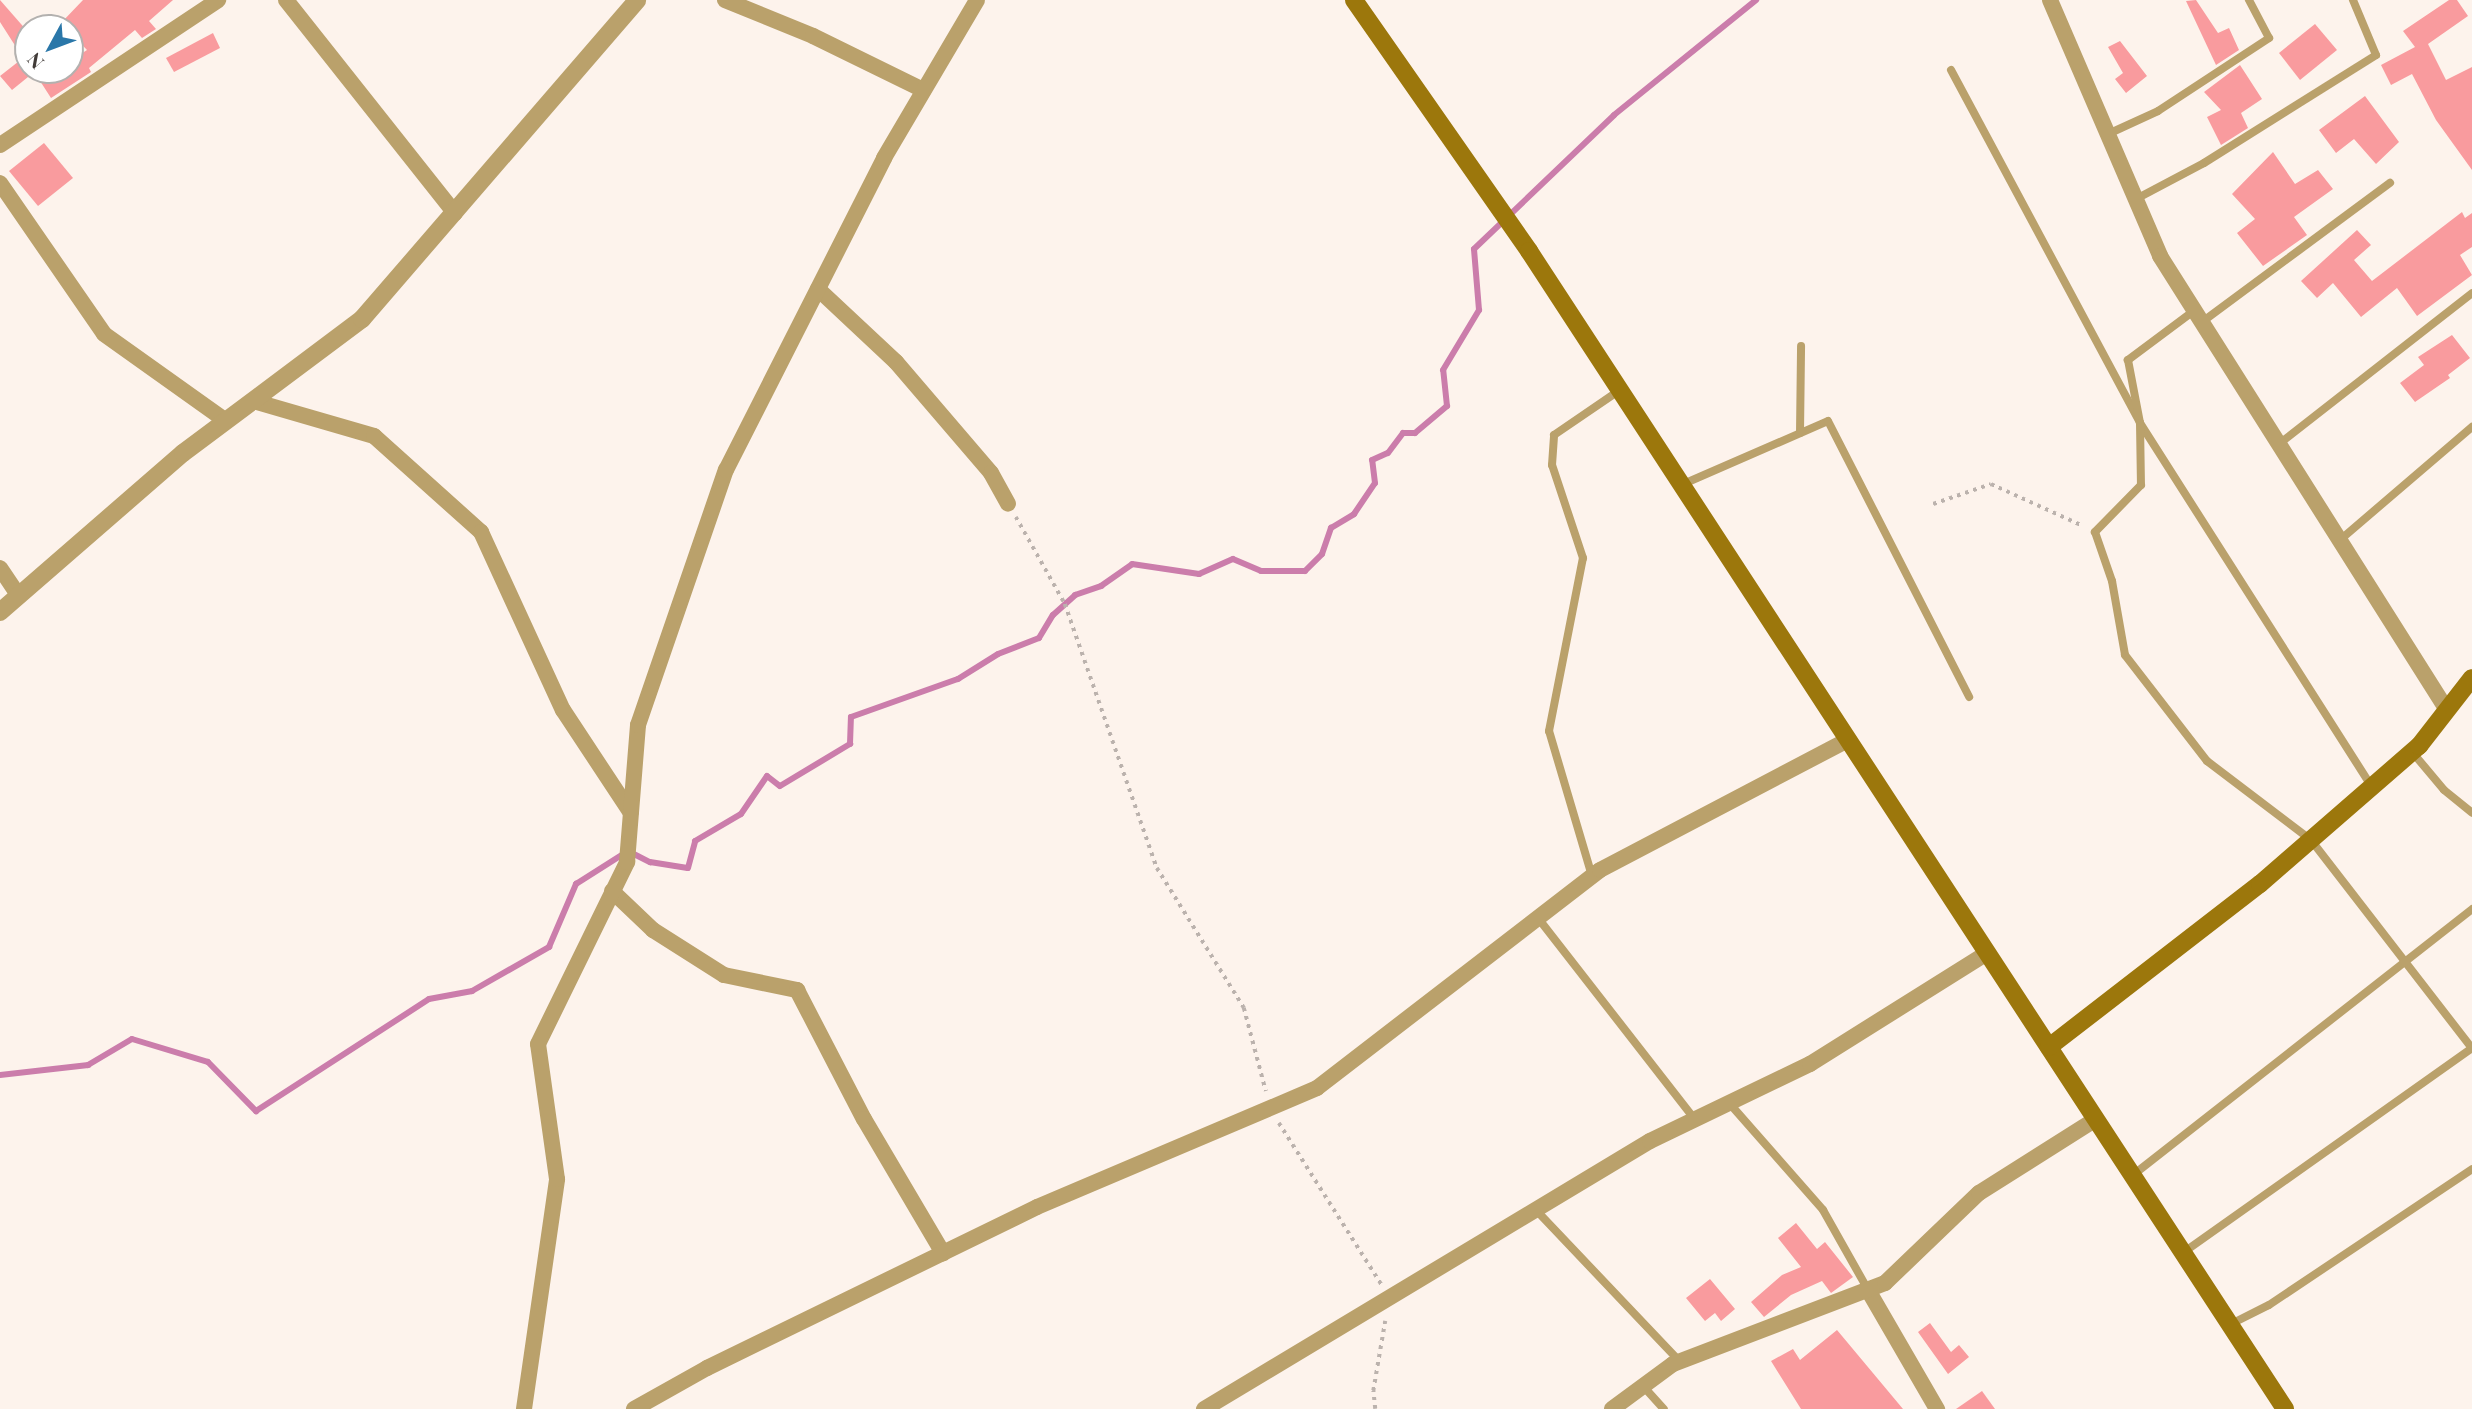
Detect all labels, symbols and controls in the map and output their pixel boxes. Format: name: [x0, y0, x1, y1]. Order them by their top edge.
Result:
north arrow: [14, 14, 84, 84]
text: N: [20, 48, 49, 75]

